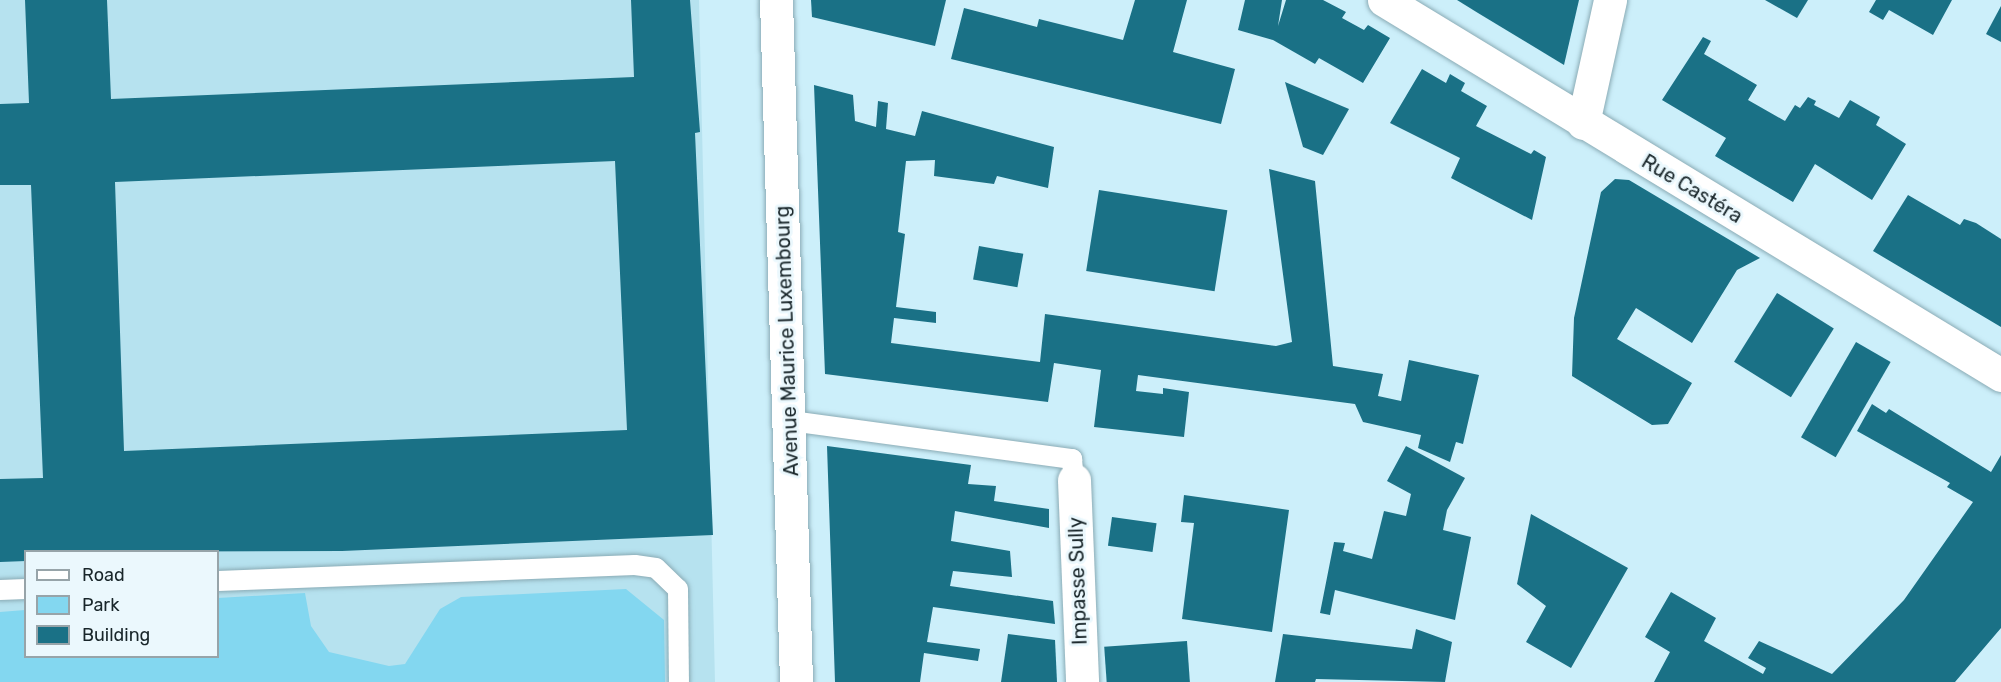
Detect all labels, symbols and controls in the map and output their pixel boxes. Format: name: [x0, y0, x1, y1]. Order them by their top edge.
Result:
street label: Rue Castéra: [1637, 150, 1747, 228]
street label: Avenue Maurice Luxembourg: [770, 205, 804, 477]
street label: Impasse Sully: [1064, 517, 1092, 645]
legend: [24, 550, 219, 658]
text: Road: [82, 564, 125, 586]
text: Park: [82, 594, 119, 616]
text: Building: [82, 624, 150, 646]

